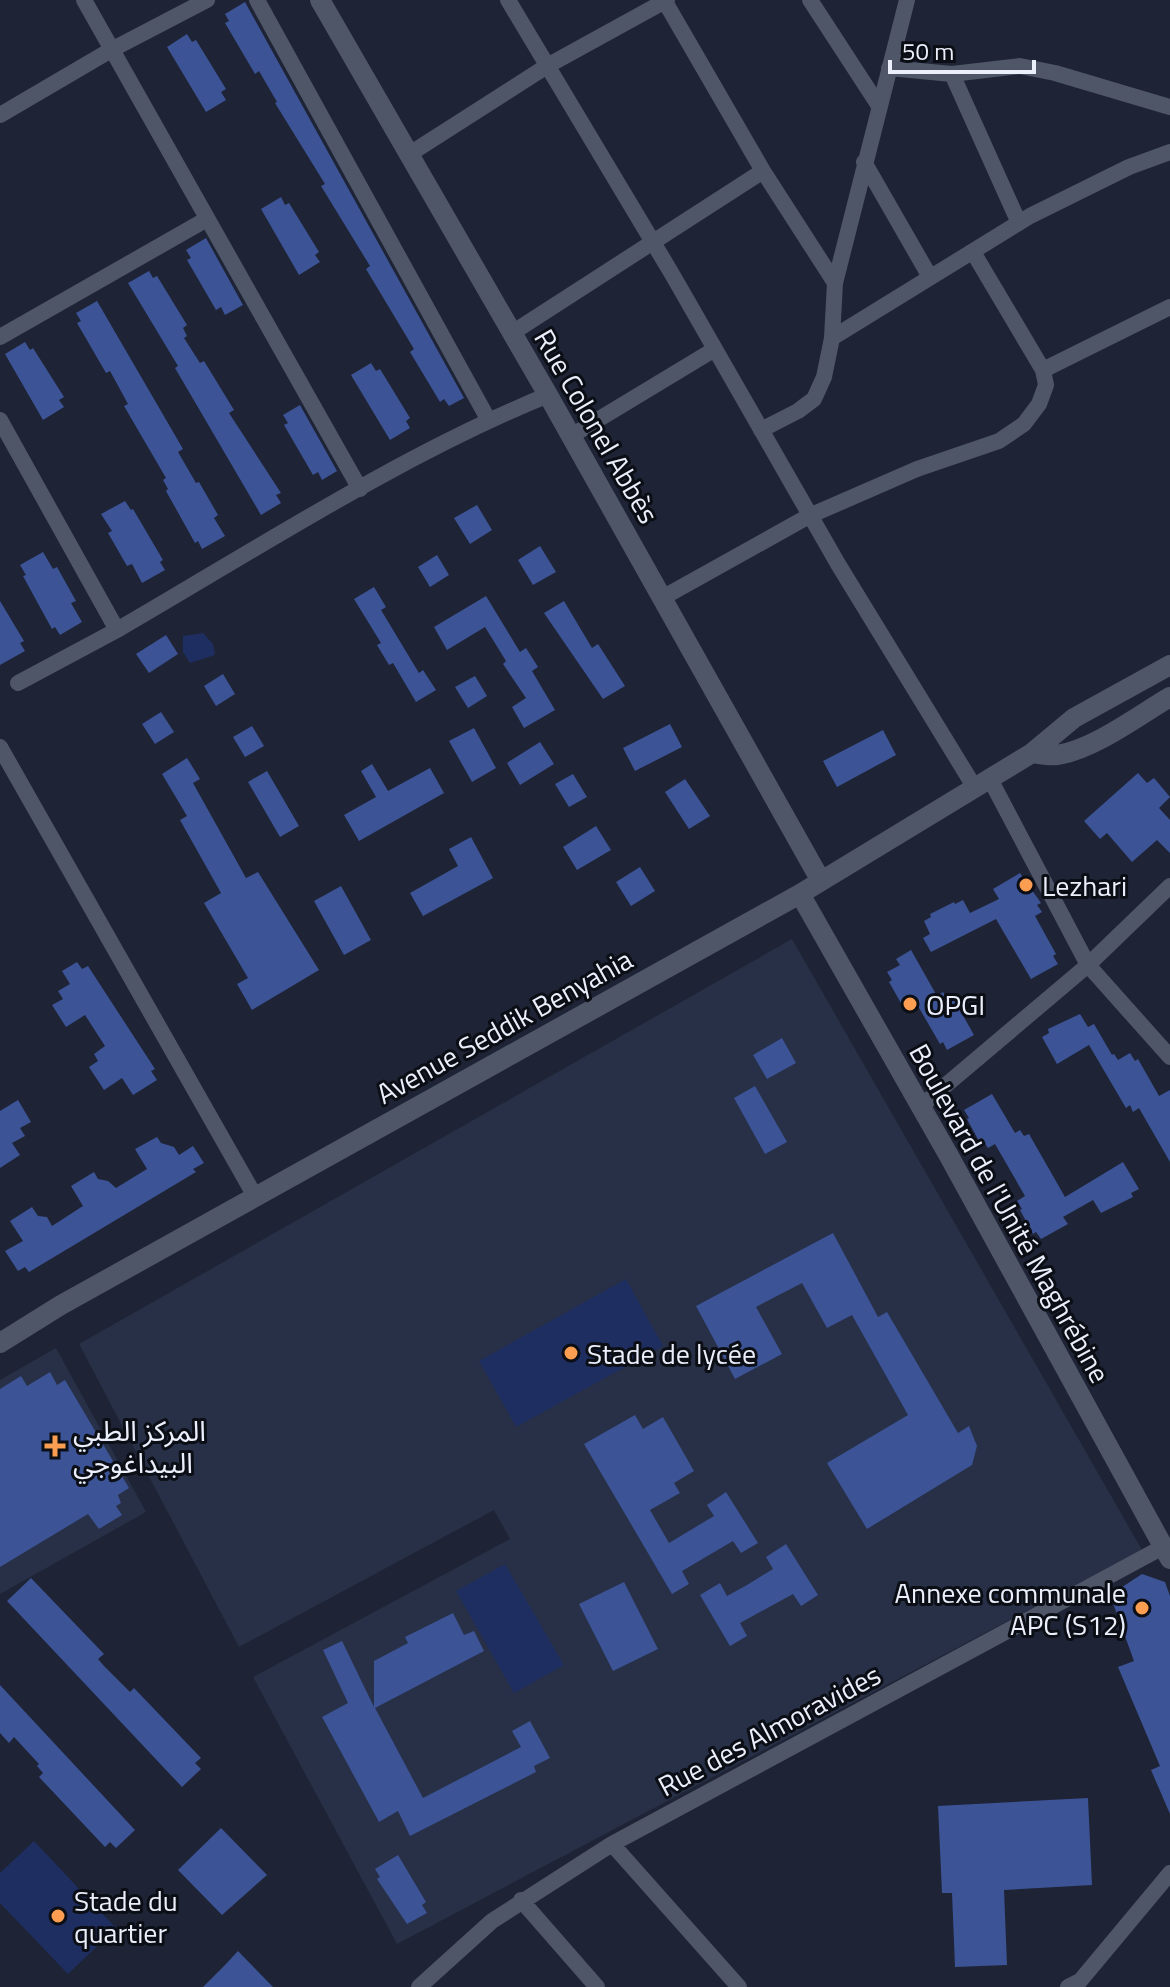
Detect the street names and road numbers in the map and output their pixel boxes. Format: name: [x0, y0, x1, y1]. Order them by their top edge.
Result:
street label: Rue Colonel Abbès: [524, 321, 670, 531]
street label: Avenue Seddik Benyahia: [368, 938, 640, 1114]
street label: Boulevard de l'Unité Maghrébine: [899, 1035, 1121, 1391]
street label: Rue des Almoravides: [650, 1653, 888, 1807]

